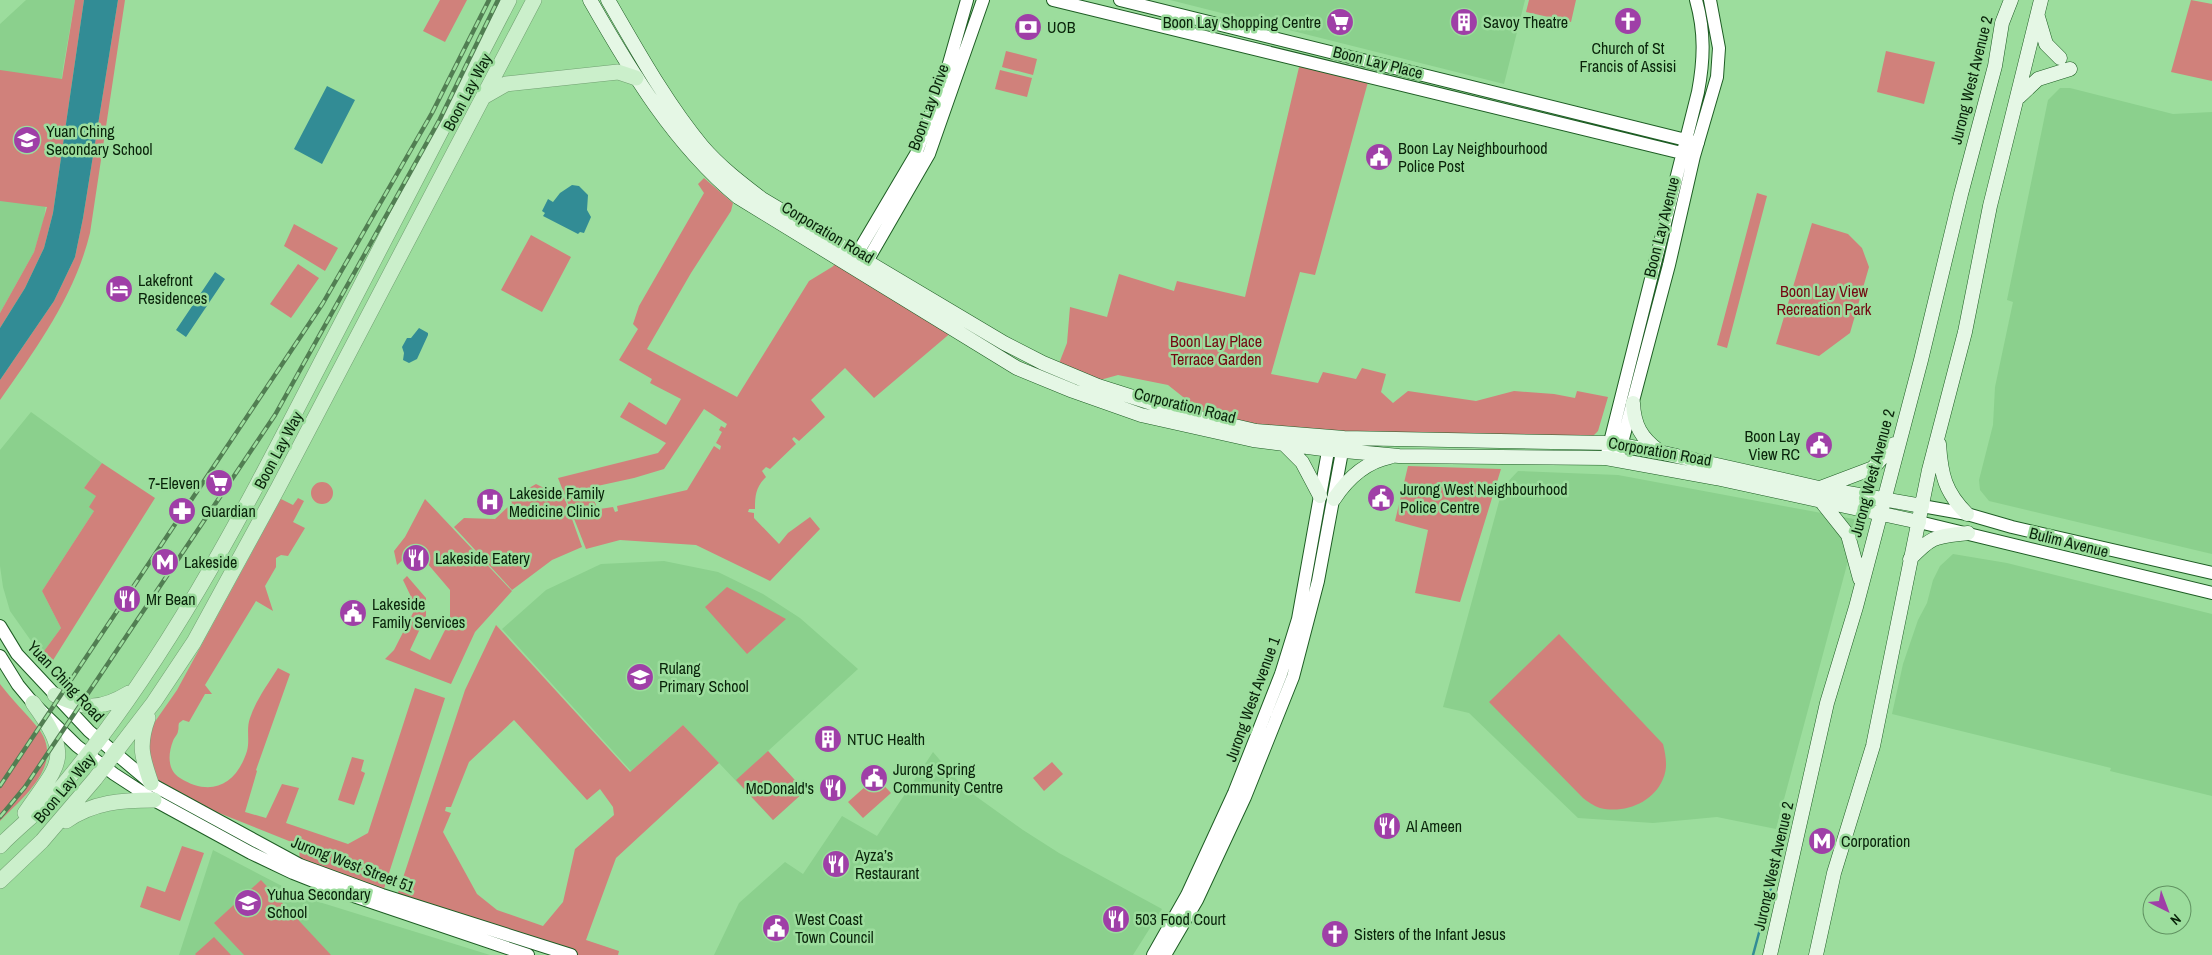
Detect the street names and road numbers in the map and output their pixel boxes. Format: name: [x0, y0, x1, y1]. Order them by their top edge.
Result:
street label: Jurong West Avenue 2: [1944, 14, 1998, 146]
street label: Boon Lay Place: [1331, 40, 1425, 84]
street label: Boon Lay Way: [437, 49, 497, 135]
street label: Boon Lay Drive: [902, 61, 954, 153]
street label: Boon Lay Avenue: [1638, 175, 1684, 279]
street label: Corporation Road: [778, 196, 878, 268]
street label: Corporation Road: [1132, 382, 1238, 428]
street label: Boon Lay Way: [248, 407, 308, 493]
street label: Jurong West Avenue 2: [1844, 407, 1900, 539]
street label: Corporation Road: [1607, 431, 1713, 471]
street label: Bulim Avenue: [2027, 522, 2111, 562]
street label: Jurong West Avenue 1: [1219, 633, 1285, 765]
street label: Yuan Ching Road: [23, 636, 109, 726]
street label: Boon Lay Way: [28, 748, 100, 828]
street label: Jurong West Avenue 2: [1747, 799, 1799, 933]
street label: Jurong West Street 51: [288, 830, 418, 898]

